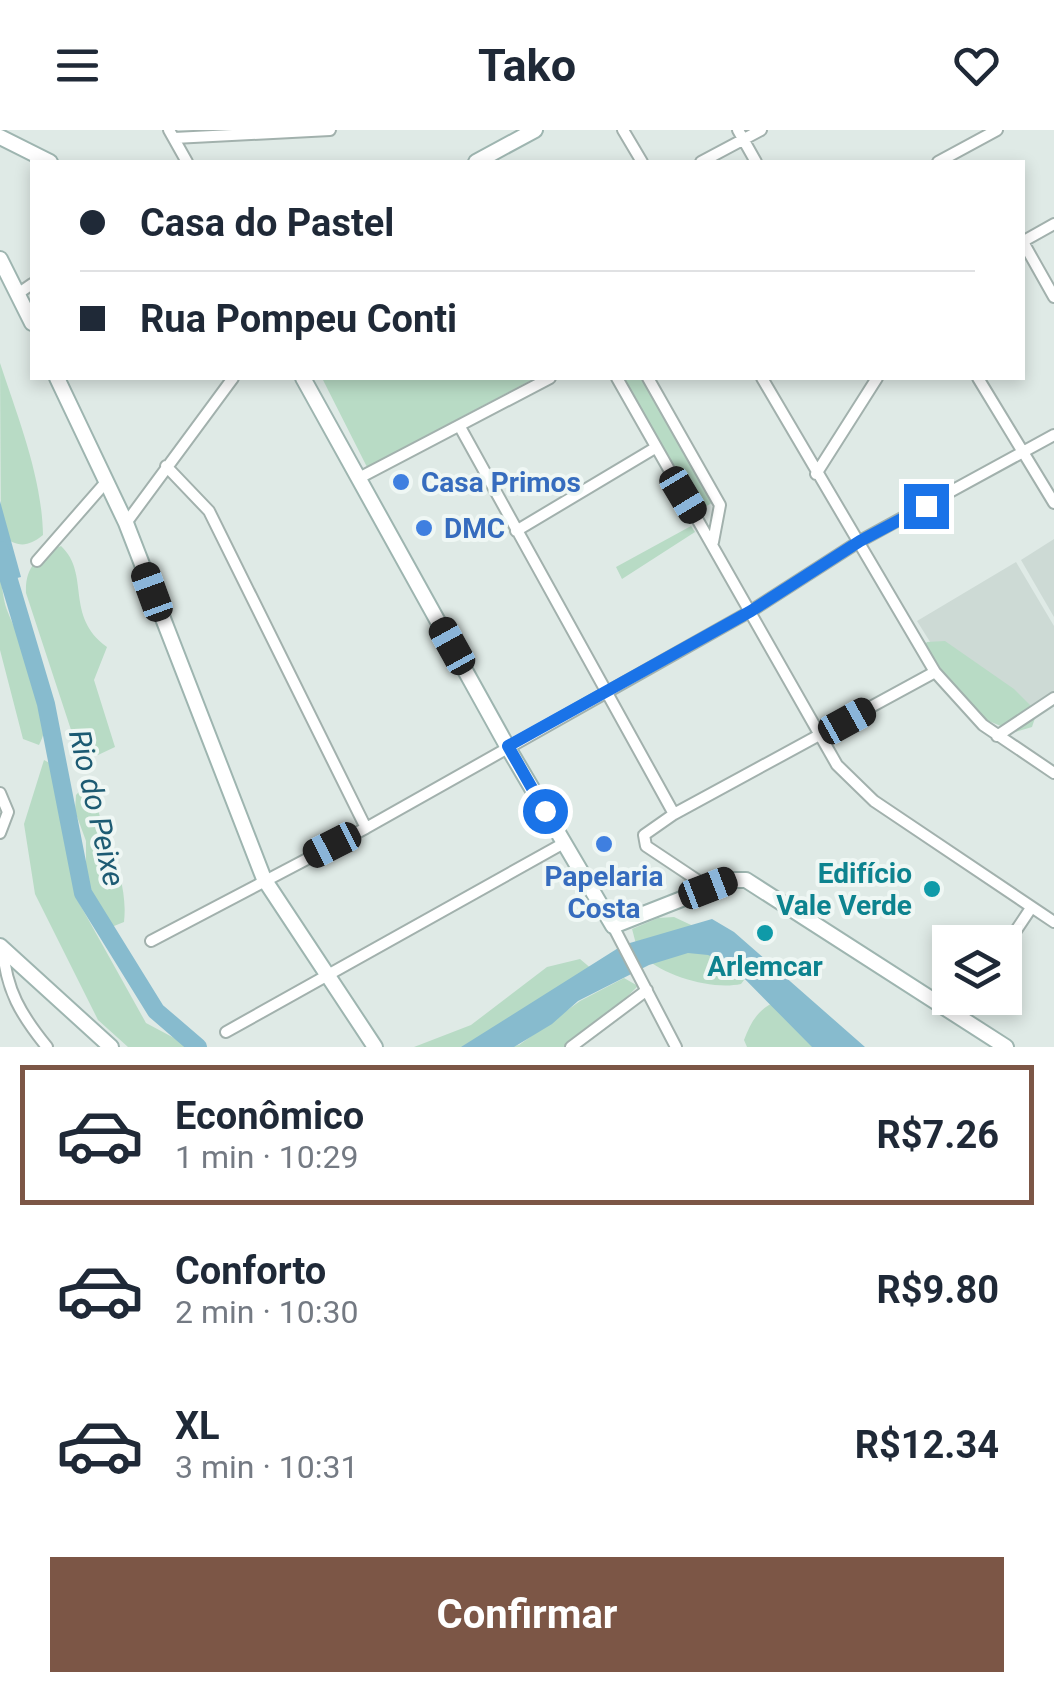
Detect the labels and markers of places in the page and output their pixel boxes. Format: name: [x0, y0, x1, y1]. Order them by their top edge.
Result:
place label: Casa Primos: [421, 466, 581, 499]
marker: Casa Primos: [390, 471, 412, 493]
place label: DMC: [444, 512, 505, 545]
marker: DMC: [413, 517, 435, 539]
marker: Papelaria Costa: [593, 833, 615, 855]
place label: Edifício Vale Verde: [776, 857, 912, 922]
place label: Papelaria Costa: [545, 860, 663, 925]
marker: Edifício Vale Verde: [921, 878, 943, 900]
marker: Arlemcar: [754, 922, 776, 944]
place label: Arlemcar: [707, 950, 823, 983]

